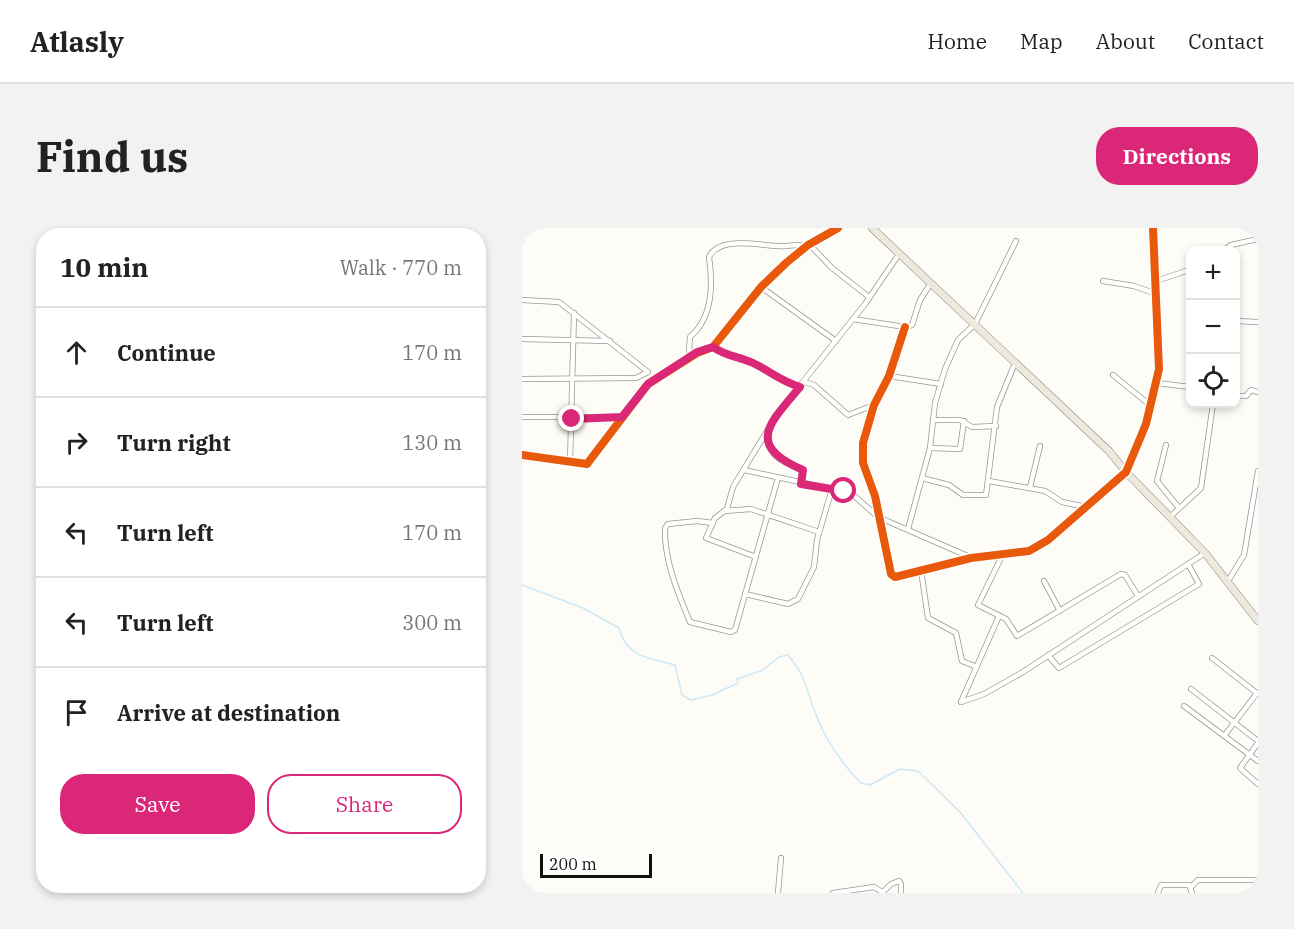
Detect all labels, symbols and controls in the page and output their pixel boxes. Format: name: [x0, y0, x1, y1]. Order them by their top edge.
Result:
text: Atlasly: [30, 23, 124, 60]
text: Home: [927, 27, 987, 55]
text: Map: [1020, 27, 1063, 55]
text: About: [1096, 27, 1155, 55]
text: Contact: [1188, 27, 1264, 55]
button: Directions: [1096, 127, 1258, 185]
text: Find us: [36, 129, 188, 184]
map controls: [1186, 246, 1240, 408]
button: +: [1186, 246, 1240, 300]
text: 10 min: [60, 250, 148, 284]
text: Walk · 770 m: [340, 254, 462, 281]
button: −: [1186, 300, 1240, 354]
icon: ahead: [60, 336, 93, 369]
text: Continue: [117, 338, 216, 367]
text: 170 m: [402, 339, 462, 366]
button: locate: [1186, 354, 1240, 408]
route end: [558, 405, 584, 431]
icon: right: [60, 426, 93, 459]
text: Turn right: [117, 428, 231, 457]
text: 130 m: [402, 429, 462, 456]
route start: [830, 477, 856, 503]
icon: left: [60, 516, 93, 549]
text: Turn left: [117, 518, 213, 547]
text: 170 m: [402, 519, 462, 546]
icon: left: [60, 606, 93, 639]
text: Turn left: [117, 608, 213, 637]
text: 300 m: [402, 609, 462, 636]
icon: arrive: [60, 696, 93, 729]
text: Arrive at destination: [117, 698, 340, 727]
button: Save: [60, 774, 255, 834]
button: Share: [267, 774, 462, 834]
scale bar: [540, 851, 652, 878]
text: 200 m: [549, 854, 597, 874]

